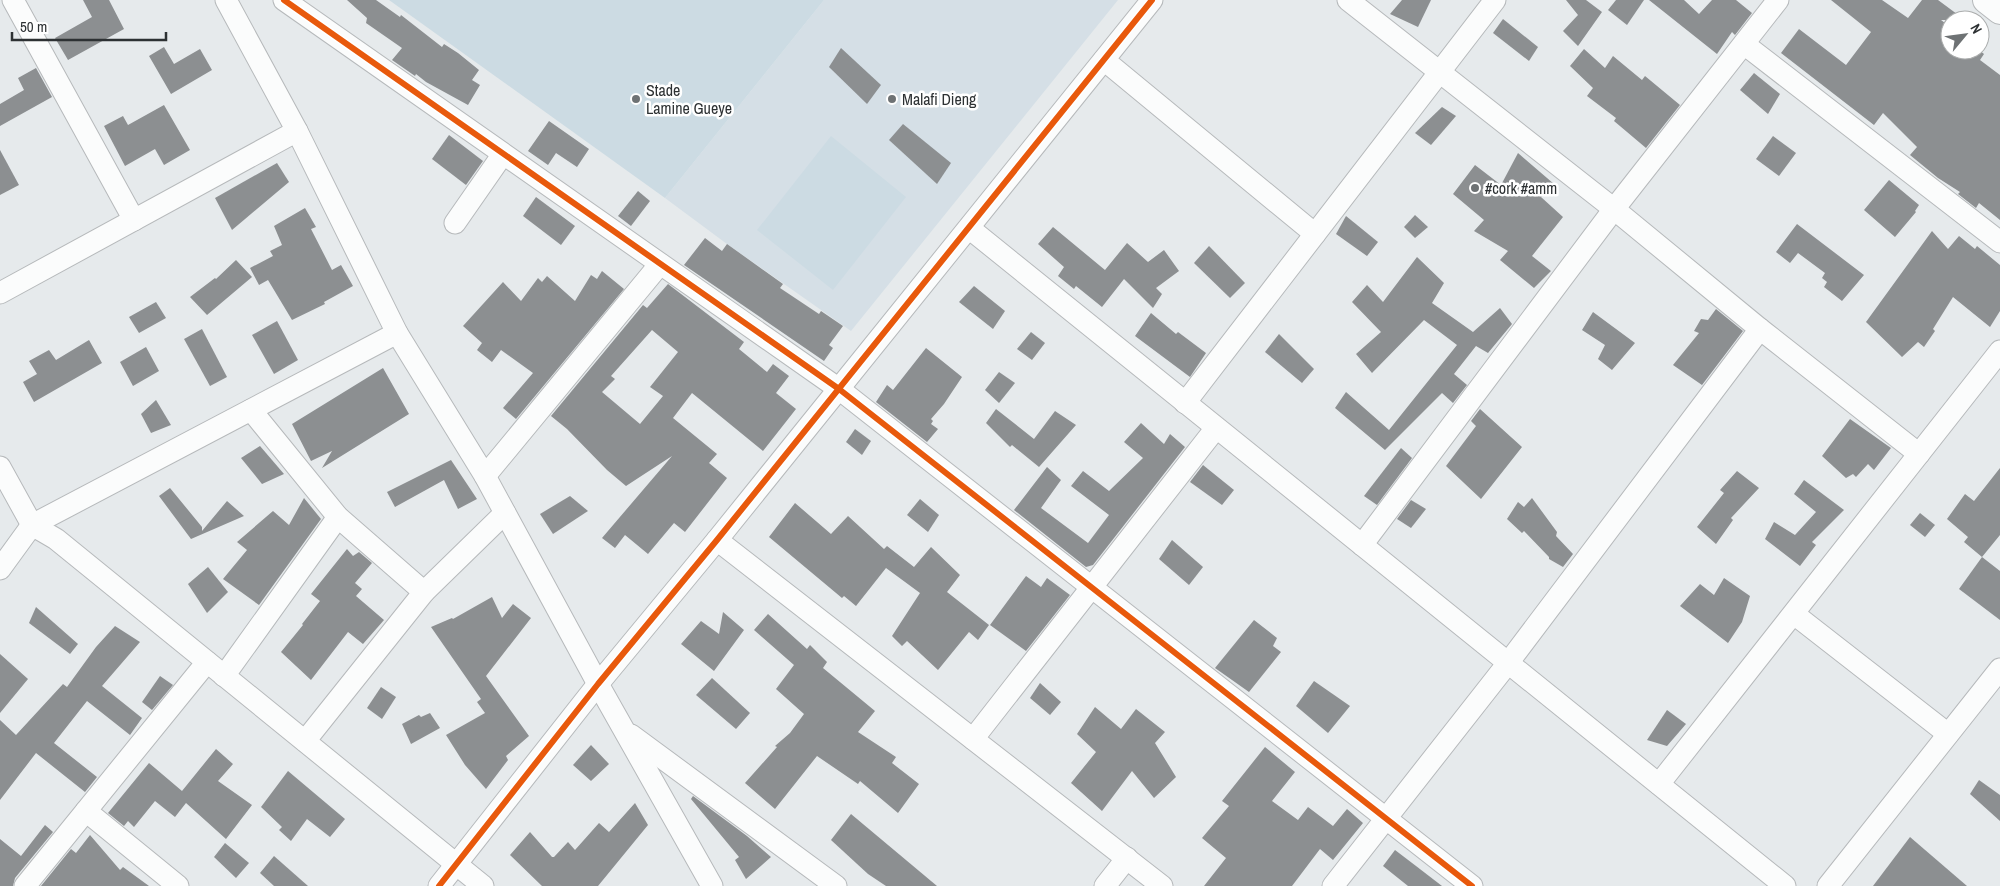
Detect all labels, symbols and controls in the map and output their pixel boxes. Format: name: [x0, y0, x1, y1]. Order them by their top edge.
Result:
scale bar: [12, 10, 166, 42]
north arrow: [1940, 10, 1990, 60]
text: 50 m: [20, 16, 47, 37]
text: N: [1966, 21, 1986, 37]
place label: Stade Lamine Gueye: [646, 79, 732, 119]
place label: Malafi Dieng: [902, 88, 977, 110]
marker: Stade Lamine Gueye: [630, 93, 642, 105]
marker: Malafi Dieng: [886, 93, 898, 105]
place label: #cork #amm: [1485, 177, 1557, 199]
marker: #cork #amm: [1469, 182, 1481, 194]

